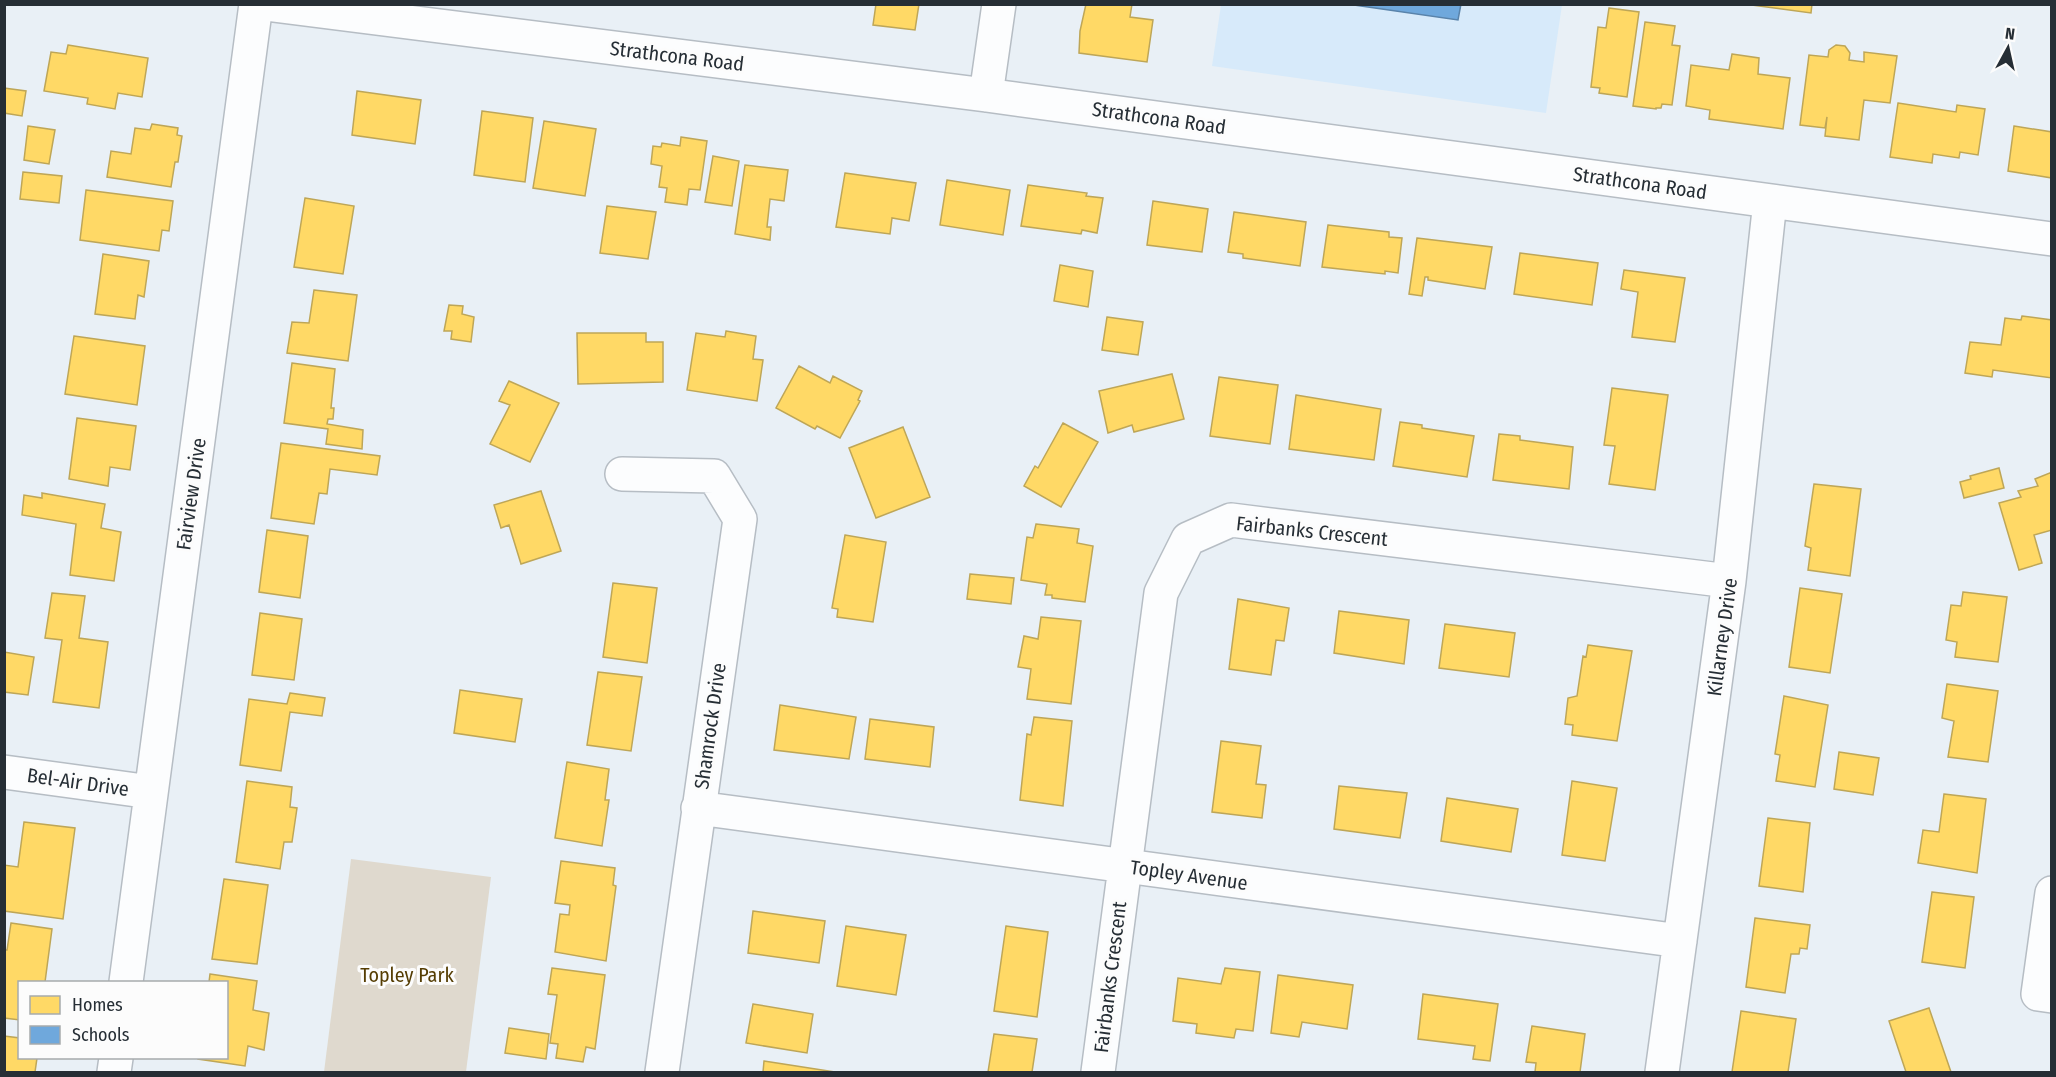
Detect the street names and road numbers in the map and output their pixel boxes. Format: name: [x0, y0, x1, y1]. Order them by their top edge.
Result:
street label: Strathcona Road: [609, 36, 745, 76]
street label: Strathcona Road: [1091, 97, 1227, 139]
street label: Strathcona Road: [1572, 162, 1708, 204]
street label: Fairview Drive: [171, 436, 211, 552]
street label: Fairbanks Crescent: [1235, 511, 1390, 551]
street label: Killarney Drive: [1702, 576, 1742, 698]
street label: Shamrock Drive: [689, 661, 731, 791]
street label: Bel-Air Drive: [25, 763, 131, 801]
street label: Topley Avenue: [1129, 855, 1249, 895]
street label: Fairbanks Crescent: [1089, 899, 1131, 1054]

